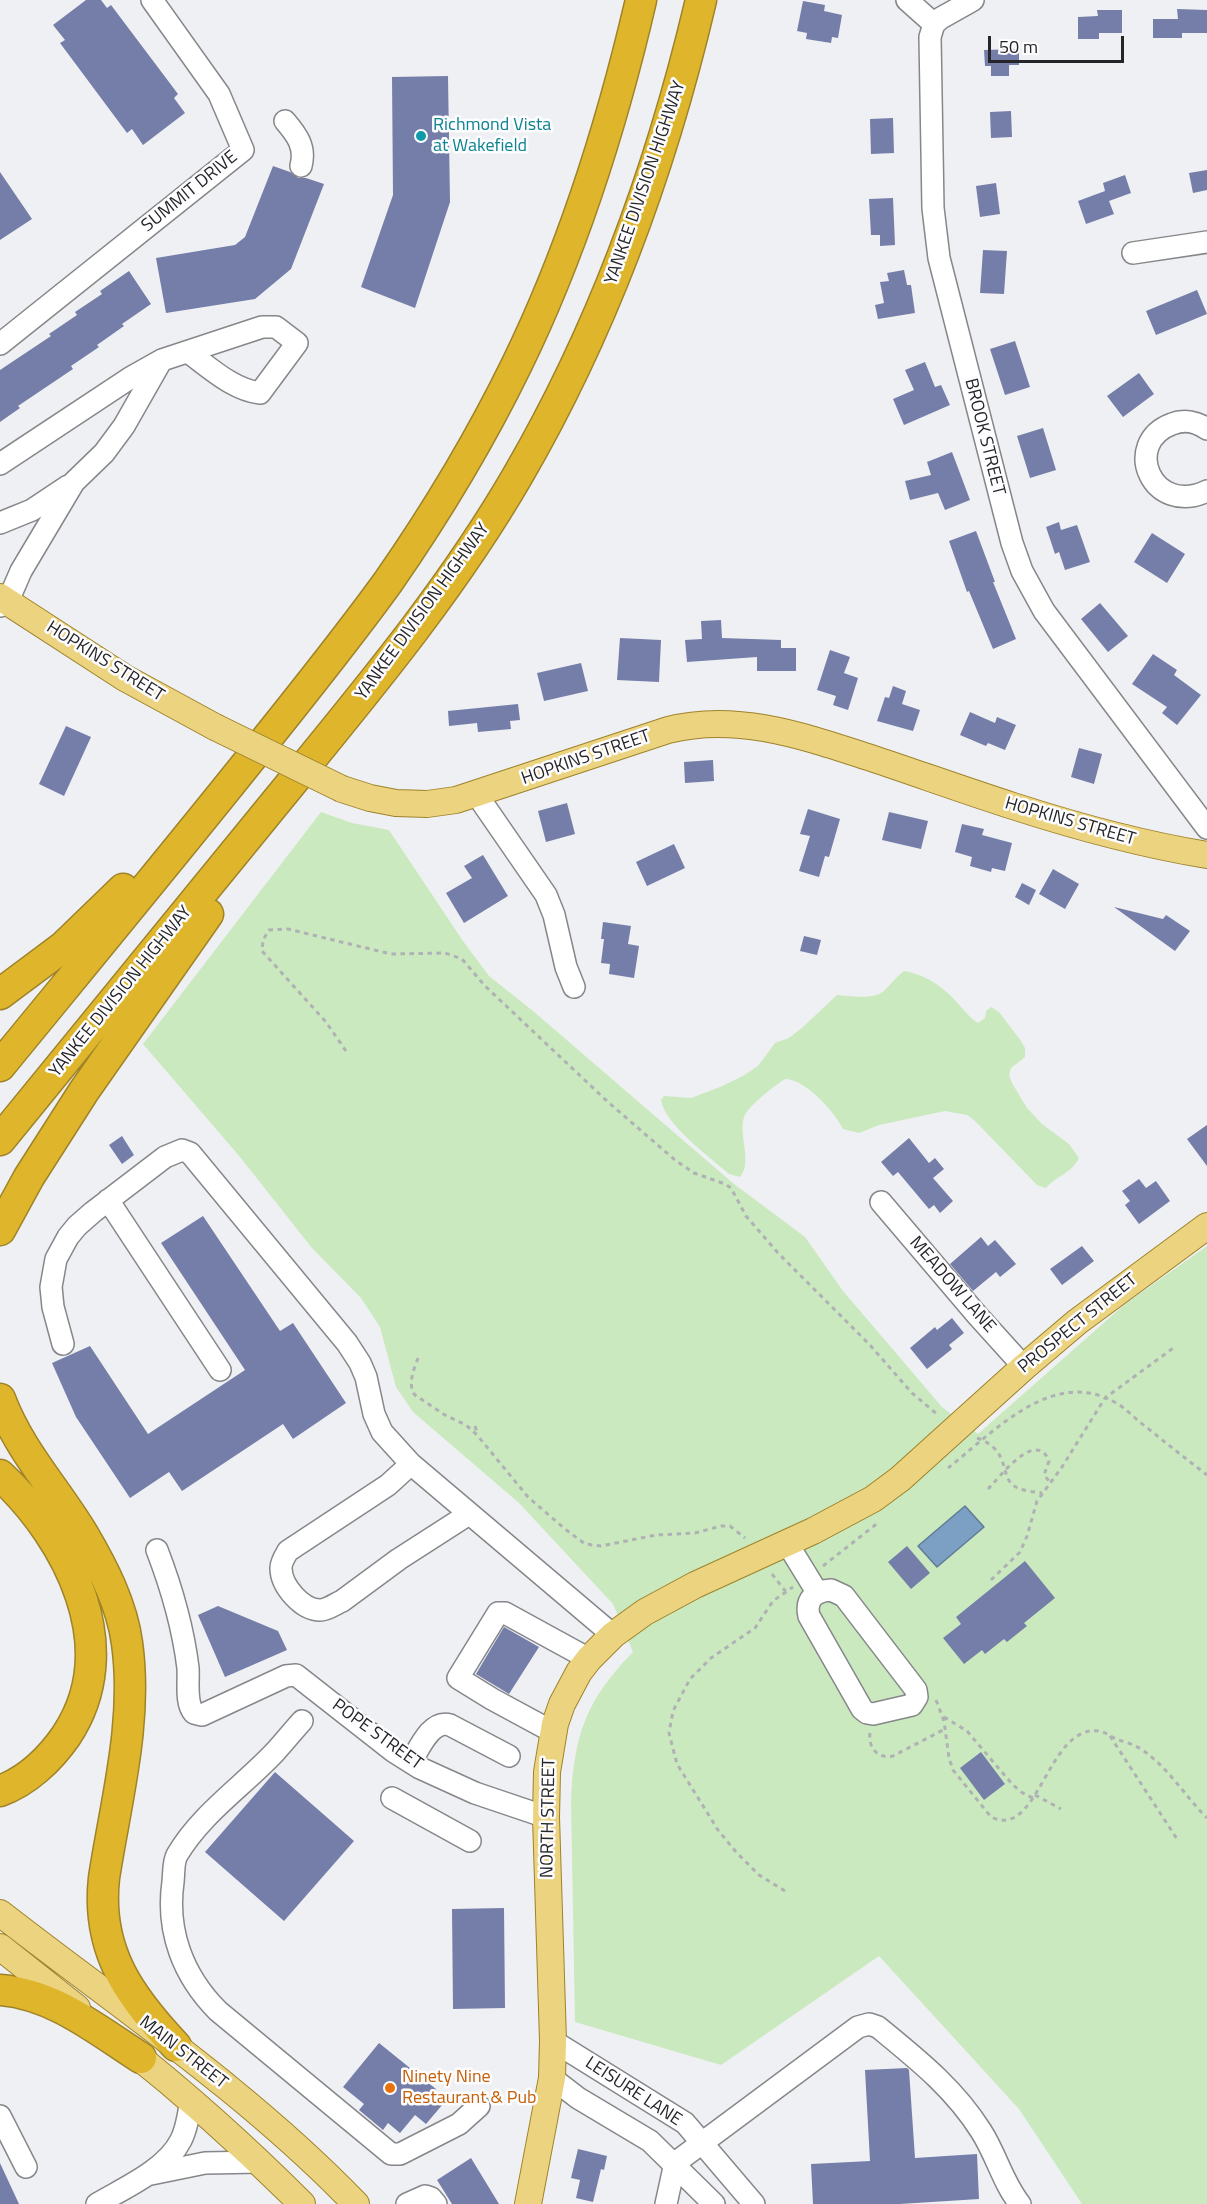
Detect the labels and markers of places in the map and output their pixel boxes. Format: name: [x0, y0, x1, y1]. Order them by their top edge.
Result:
place label: Richmond Vista at Wakefield: [433, 115, 551, 158]
marker: Richmond Vista at Wakefield: [414, 129, 428, 143]
place label: Ninety Nine Restaurant & Pub: [402, 2067, 536, 2110]
marker: Ninety Nine Restaurant & Pub: [383, 2081, 397, 2095]

